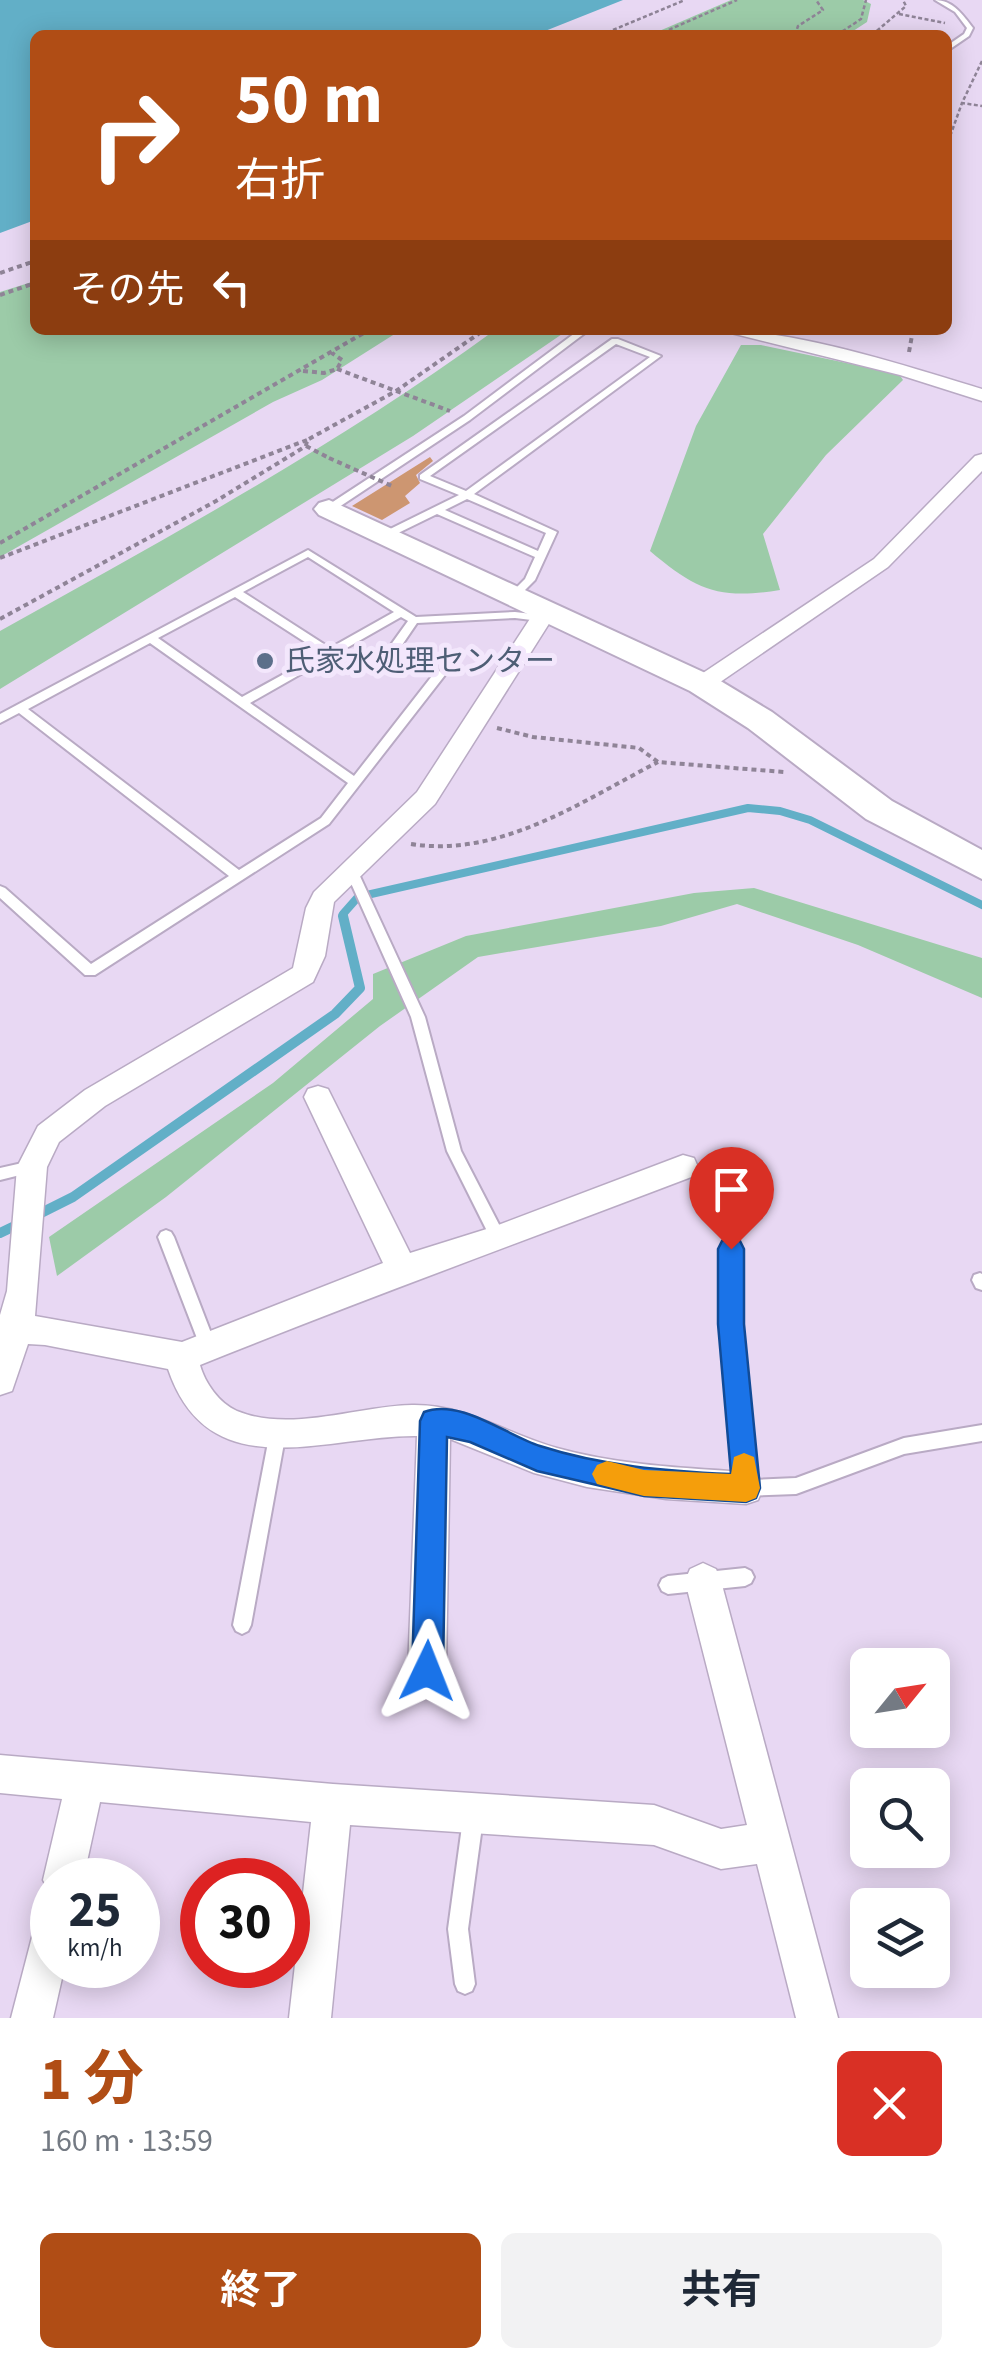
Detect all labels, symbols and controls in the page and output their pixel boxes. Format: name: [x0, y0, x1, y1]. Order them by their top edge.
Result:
text: 50 m: [235, 50, 383, 150]
icon: right: [70, 70, 200, 200]
text: 右折: [235, 149, 325, 213]
icon: left: [204, 260, 259, 315]
text: その先: [70, 263, 184, 317]
place label: 氏家水処理センター: [285, 640, 555, 683]
marker: 氏家水処理センター: [254, 650, 276, 672]
pin: [689, 1147, 774, 1250]
icon: arrive: [704, 1162, 759, 1217]
position arrow: [375, 1619, 479, 1723]
north arrow: [850, 1648, 950, 1748]
map controls: [850, 1648, 950, 1988]
button: search: [850, 1768, 950, 1868]
speed limit sign: 30: [180, 1858, 310, 1988]
text: 25: [69, 1875, 121, 1946]
button: layers: [850, 1888, 950, 1988]
text: km/h: [67, 1930, 123, 1966]
text: 1 分: [40, 2038, 144, 2123]
button: close: [837, 2051, 942, 2156]
text: 160 m · 13:59: [40, 2118, 213, 2164]
button: 終了: [40, 2233, 481, 2348]
button: 共有: [501, 2233, 942, 2348]

